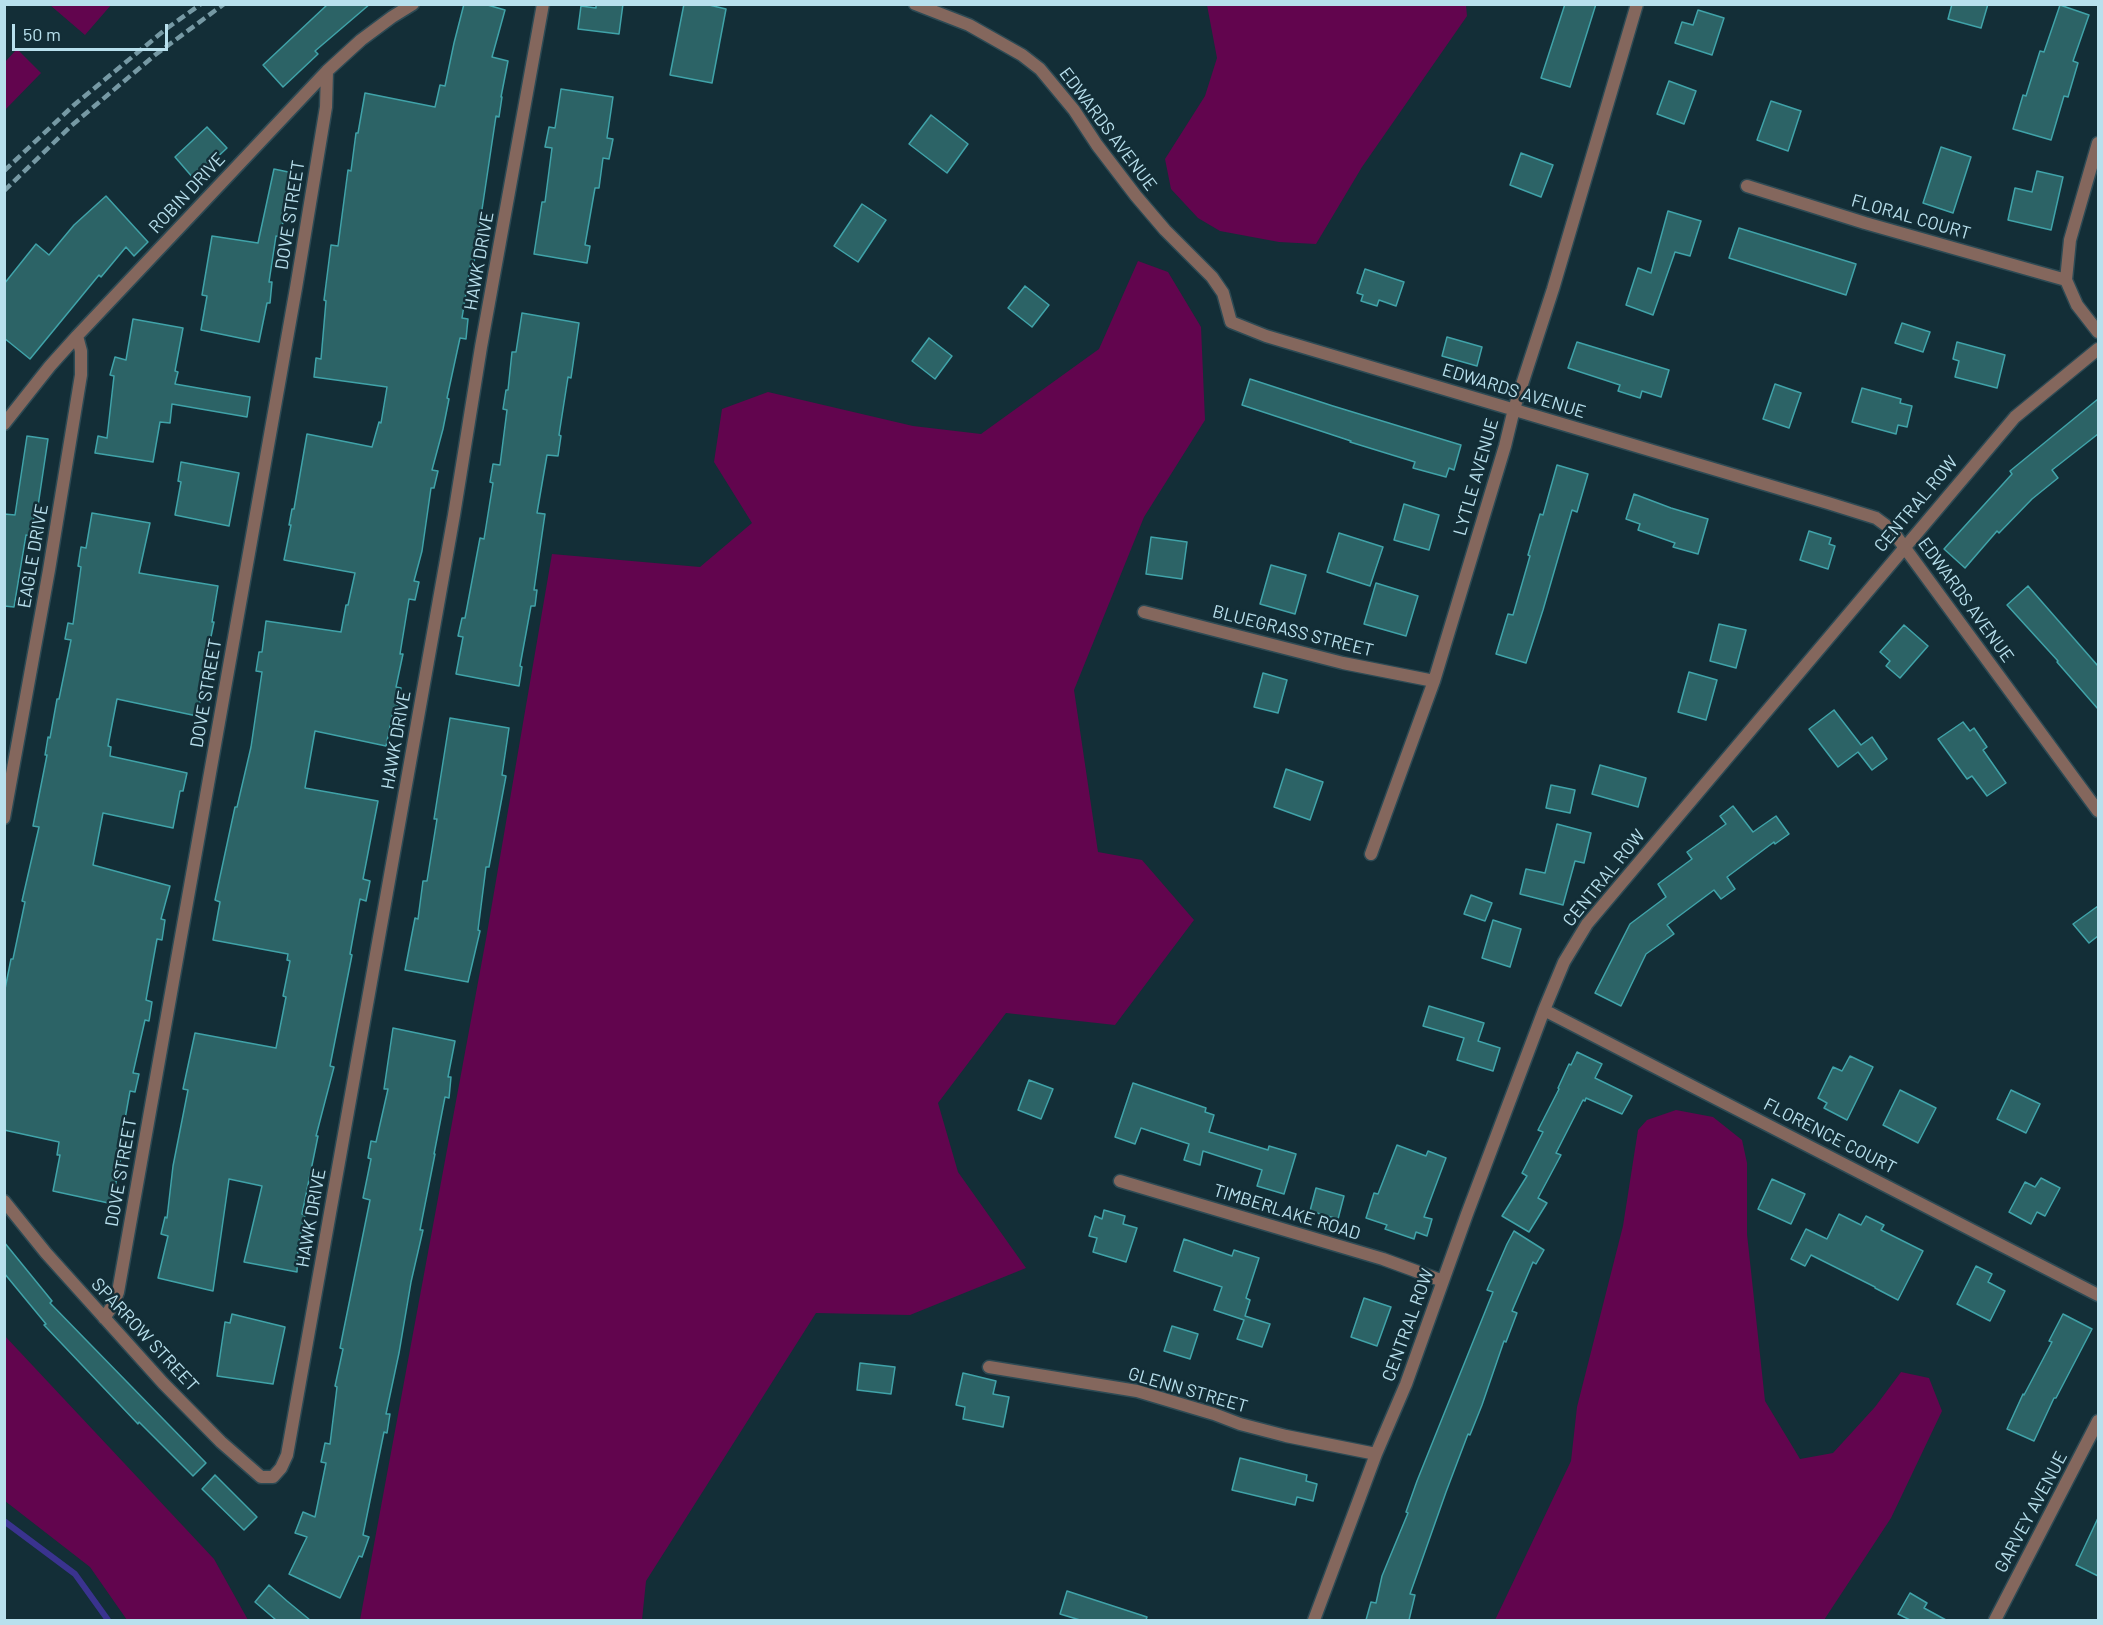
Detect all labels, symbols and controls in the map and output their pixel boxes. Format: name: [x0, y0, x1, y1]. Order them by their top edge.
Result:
scale bar: [15, 12, 171, 50]
text: 50 m: [23, 23, 61, 45]
street label: EDWARDS AVENUE: [1055, 63, 1161, 195]
street label: ROBIN DRIVE: [144, 148, 230, 238]
street label: DOVE STREET: [271, 159, 309, 271]
street label: FLORAL COURT: [1849, 190, 1973, 244]
street label: HAWK DRIVE: [460, 210, 498, 312]
street label: EDWARDS AVENUE: [1440, 359, 1588, 423]
street label: LYTLE AVENUE: [1449, 416, 1503, 538]
street label: CENTRAL ROW: [1870, 452, 1962, 556]
street label: EAGLE DRIVE: [13, 502, 53, 610]
street label: EDWARDS AVENUE: [1913, 533, 2019, 667]
street label: BLUEGRASS STREET: [1210, 601, 1376, 661]
street label: DOVE STREET: [186, 637, 226, 749]
street label: HAWK DRIVE: [377, 689, 415, 791]
street label: CENTRAL ROW: [1558, 825, 1650, 931]
street label: FLORENCE COURT: [1760, 1093, 1900, 1179]
street label: DOVE STREET: [101, 1116, 141, 1228]
street label: HAWK DRIVE: [292, 1167, 330, 1269]
street label: TIMBERLAKE ROAD: [1211, 1179, 1363, 1245]
street label: CENTRAL ROW: [1378, 1266, 1438, 1384]
street label: SPARROW STREET: [87, 1274, 203, 1396]
street label: GLENN STREET: [1126, 1363, 1250, 1417]
street label: GARVEY AVENUE: [1990, 1448, 2072, 1576]

